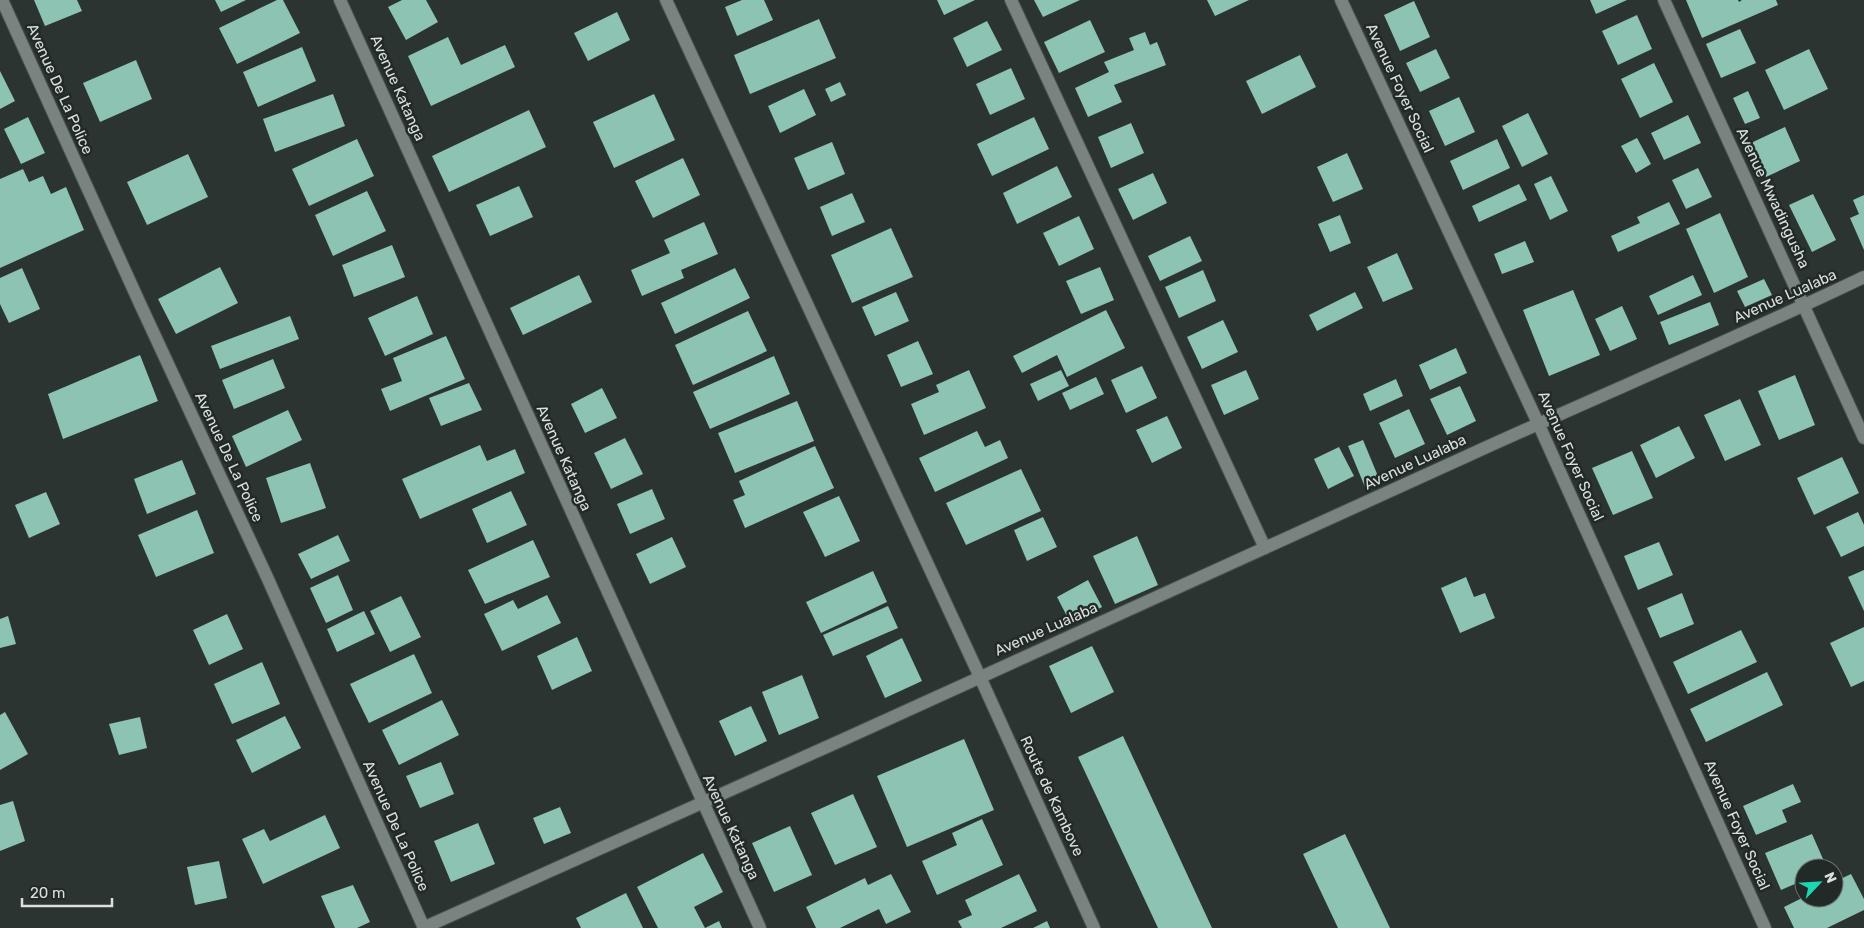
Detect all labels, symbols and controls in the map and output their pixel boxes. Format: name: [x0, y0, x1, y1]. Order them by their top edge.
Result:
street label: Avenue De La Police: [23, 21, 97, 157]
street label: Avenue Foyer Social: [1362, 21, 1438, 155]
street label: Avenue Katanga: [367, 32, 429, 144]
street label: Avenue Mwadingusha: [1733, 125, 1813, 271]
street label: Avenue Lualaba: [1731, 265, 1839, 327]
street label: Avenue Foyer Social: [1534, 388, 1608, 524]
street label: Avenue De La Police: [191, 389, 267, 525]
street label: Avenue Katanga: [533, 402, 595, 514]
street label: Avenue Lualaba: [1361, 430, 1469, 494]
street label: Avenue Lualaba: [992, 598, 1100, 660]
street label: Route de Kambove: [1016, 733, 1088, 859]
street label: Avenue Foyer Social: [1700, 757, 1774, 893]
street label: Avenue De La Police: [359, 758, 433, 894]
street label: Avenue Katanga: [699, 772, 763, 882]
north arrow: [1794, 858, 1844, 908]
text: N: [1820, 870, 1840, 886]
scale bar: [22, 876, 112, 908]
text: 20 m: [30, 884, 65, 902]

